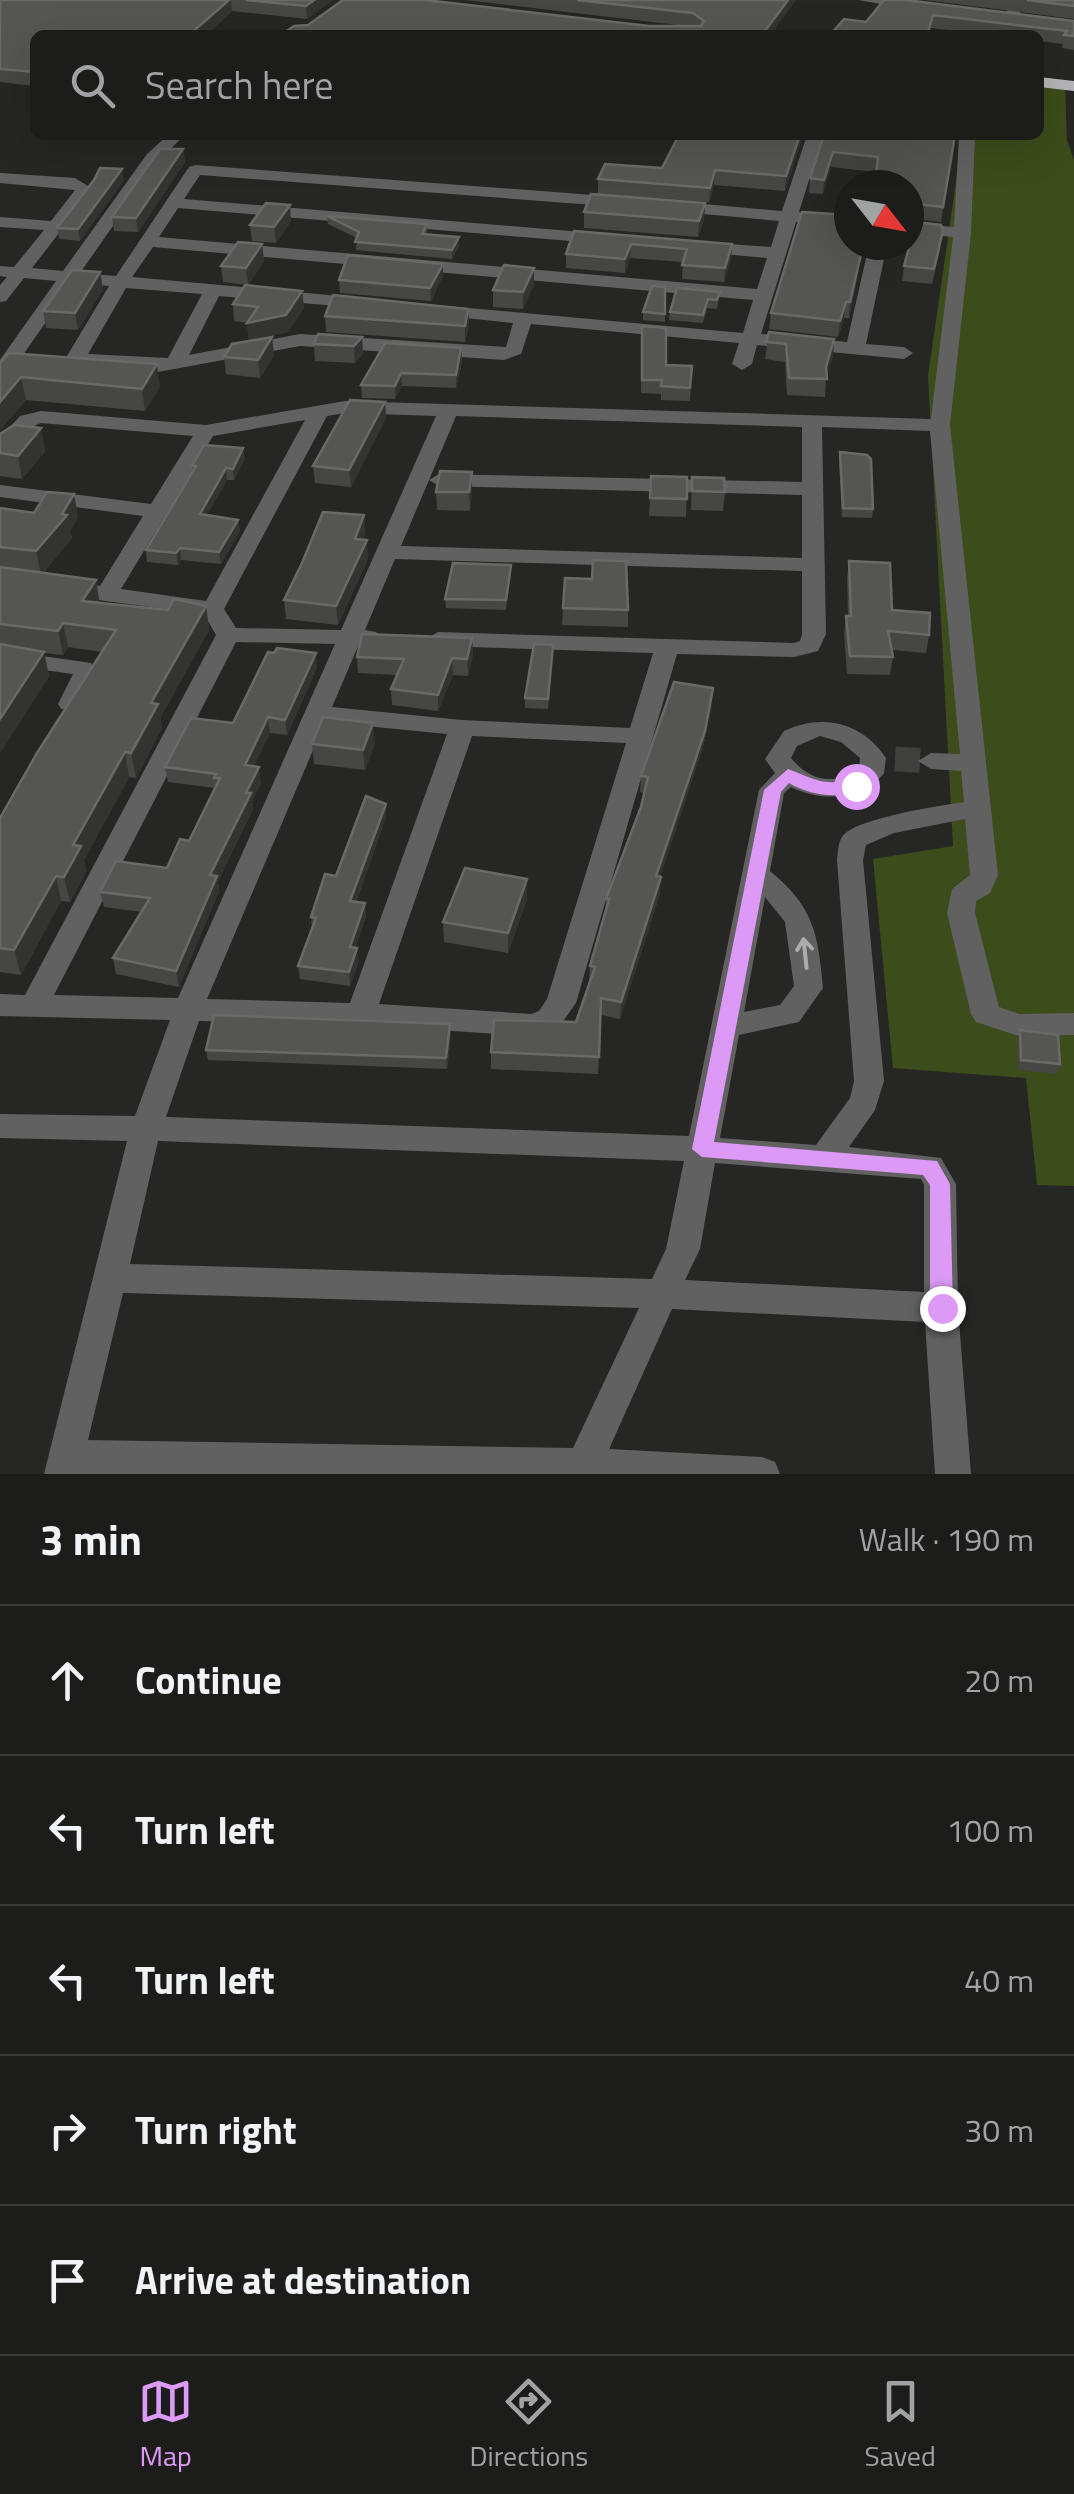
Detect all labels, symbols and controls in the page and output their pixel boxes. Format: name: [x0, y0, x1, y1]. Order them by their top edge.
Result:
search box: [30, 30, 1044, 140]
text: Search here: [145, 56, 333, 114]
icon: search: [65, 58, 120, 113]
north arrow: [834, 170, 924, 260]
route start: [834, 764, 880, 810]
one-way arrow: [795, 938, 814, 970]
route end: [920, 1286, 966, 1332]
text: 3 min: [40, 1507, 142, 1571]
text: Walk · 190 m: [859, 1515, 1034, 1563]
text: Continue: [135, 1651, 282, 1709]
icon: ahead: [40, 1653, 95, 1708]
text: 20 m: [964, 1656, 1034, 1704]
text: Turn left: [135, 1801, 275, 1859]
icon: left: [40, 1803, 95, 1858]
text: 100 m: [946, 1806, 1034, 1854]
text: Turn left: [135, 1951, 275, 2009]
icon: left: [40, 1953, 95, 2008]
text: 40 m: [964, 1956, 1034, 2004]
text: Turn right: [135, 2101, 297, 2159]
icon: right: [40, 2103, 95, 2158]
text: 30 m: [964, 2106, 1034, 2154]
text: Arrive at destination: [135, 2251, 471, 2309]
icon: arrive: [40, 2253, 95, 2308]
tab: Map: [138, 2374, 193, 2477]
tab: Directions: [469, 2374, 588, 2477]
tab: Saved: [865, 2374, 936, 2477]

